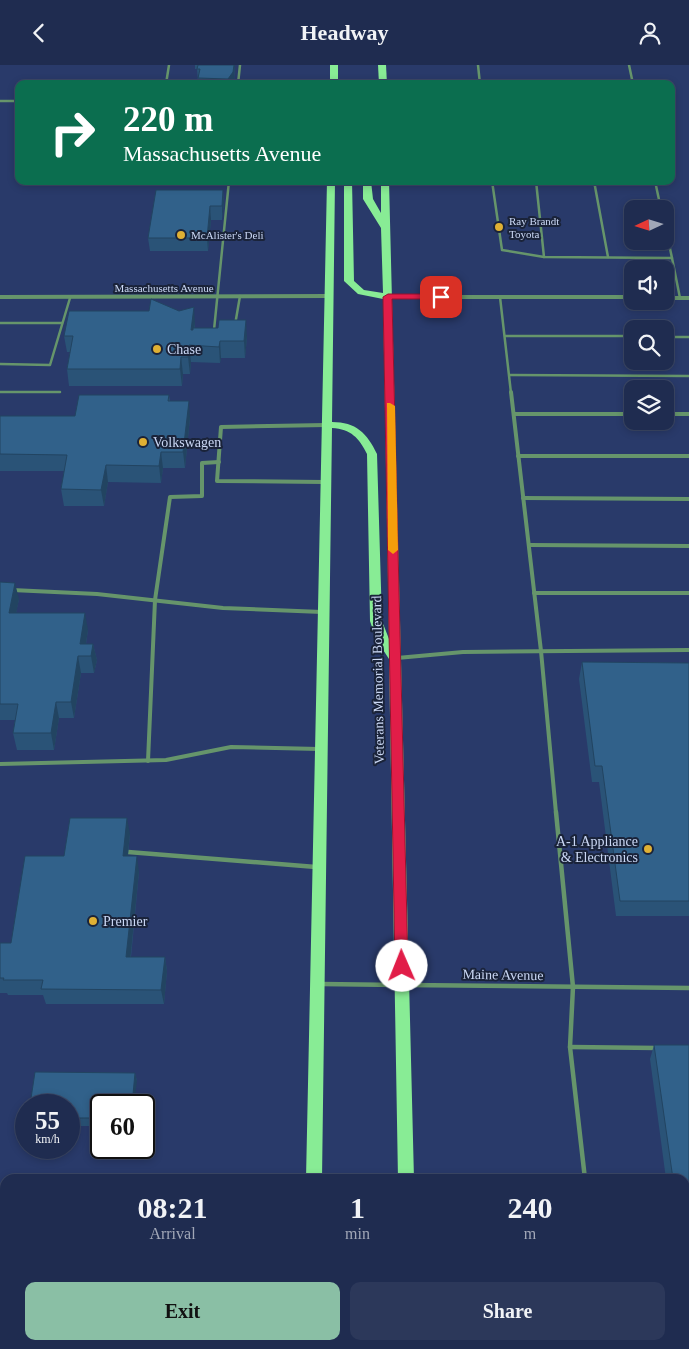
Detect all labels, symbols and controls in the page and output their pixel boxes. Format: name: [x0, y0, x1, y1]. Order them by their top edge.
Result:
icon: back: [25, 19, 53, 47]
icon: person: [636, 19, 664, 47]
text: Headway: [301, 20, 389, 45]
icon: right: [40, 100, 105, 165]
text: 220 m: [123, 100, 213, 139]
text: Massachusetts Avenue: [123, 141, 321, 166]
north arrow: [624, 200, 674, 250]
map controls: [624, 200, 674, 430]
place label: Ray Brandt Toyota: [509, 215, 559, 240]
marker: Ray Brandt Toyota: [493, 221, 505, 233]
marker: McAlister's Deli: [175, 229, 187, 241]
place label: McAlister's Deli: [191, 229, 264, 241]
button: sound: [624, 260, 674, 310]
pin: [420, 276, 462, 318]
street label: Massachusetts Avenue: [114, 282, 214, 294]
icon: arrive: [427, 283, 455, 311]
button: search: [624, 320, 674, 370]
place label: Chase: [167, 342, 201, 357]
marker: Chase: [151, 343, 163, 355]
button: layers: [624, 380, 674, 430]
place label: Volkswagen: [153, 435, 221, 450]
marker: Volkswagen: [137, 436, 149, 448]
street label: Veterans Memorial Boulevard: [369, 596, 387, 764]
place label: A-1 Appliance & Electronics: [556, 834, 638, 865]
marker: A-1 Appliance & Electronics: [642, 843, 654, 855]
place label: Premier: [103, 914, 148, 929]
marker: Premier: [87, 915, 99, 927]
position arrow: [375, 939, 427, 991]
street label: Maine Avenue: [462, 967, 544, 983]
speed limit sign: 60: [90, 1094, 155, 1159]
text: 55: [35, 1107, 60, 1134]
text: km/h: [35, 1132, 60, 1146]
text: 08:21: [138, 1191, 208, 1224]
text: 1: [350, 1191, 365, 1224]
text: 240: [507, 1191, 552, 1224]
text: Arrival: [149, 1225, 196, 1242]
text: min: [345, 1225, 370, 1242]
text: m: [524, 1225, 536, 1242]
button: Exit: [25, 1282, 340, 1340]
button: Share: [350, 1282, 665, 1340]

